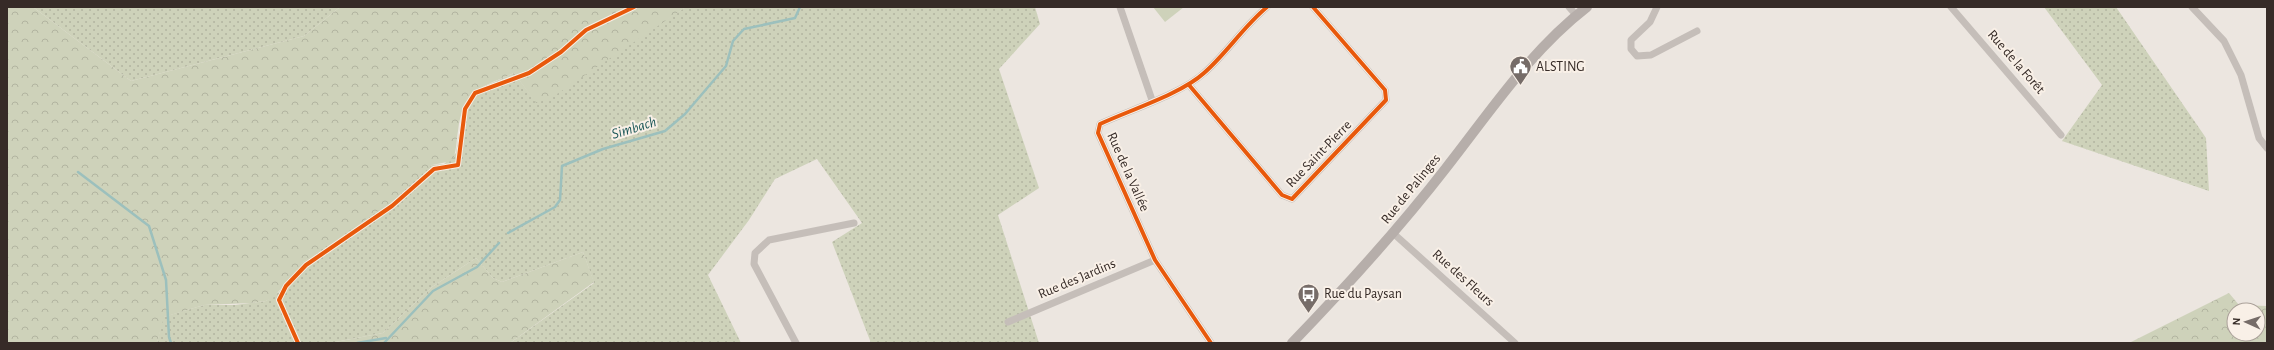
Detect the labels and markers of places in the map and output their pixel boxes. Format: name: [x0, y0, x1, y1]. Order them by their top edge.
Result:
public building icon: ALSTING: [1507, 54, 1533, 87]
place label: ALSTING: [1536, 60, 1585, 74]
bus stop icon: Rue du Paysan: [1296, 281, 1322, 314]
place label: Rue du Paysan: [1324, 287, 1402, 301]

